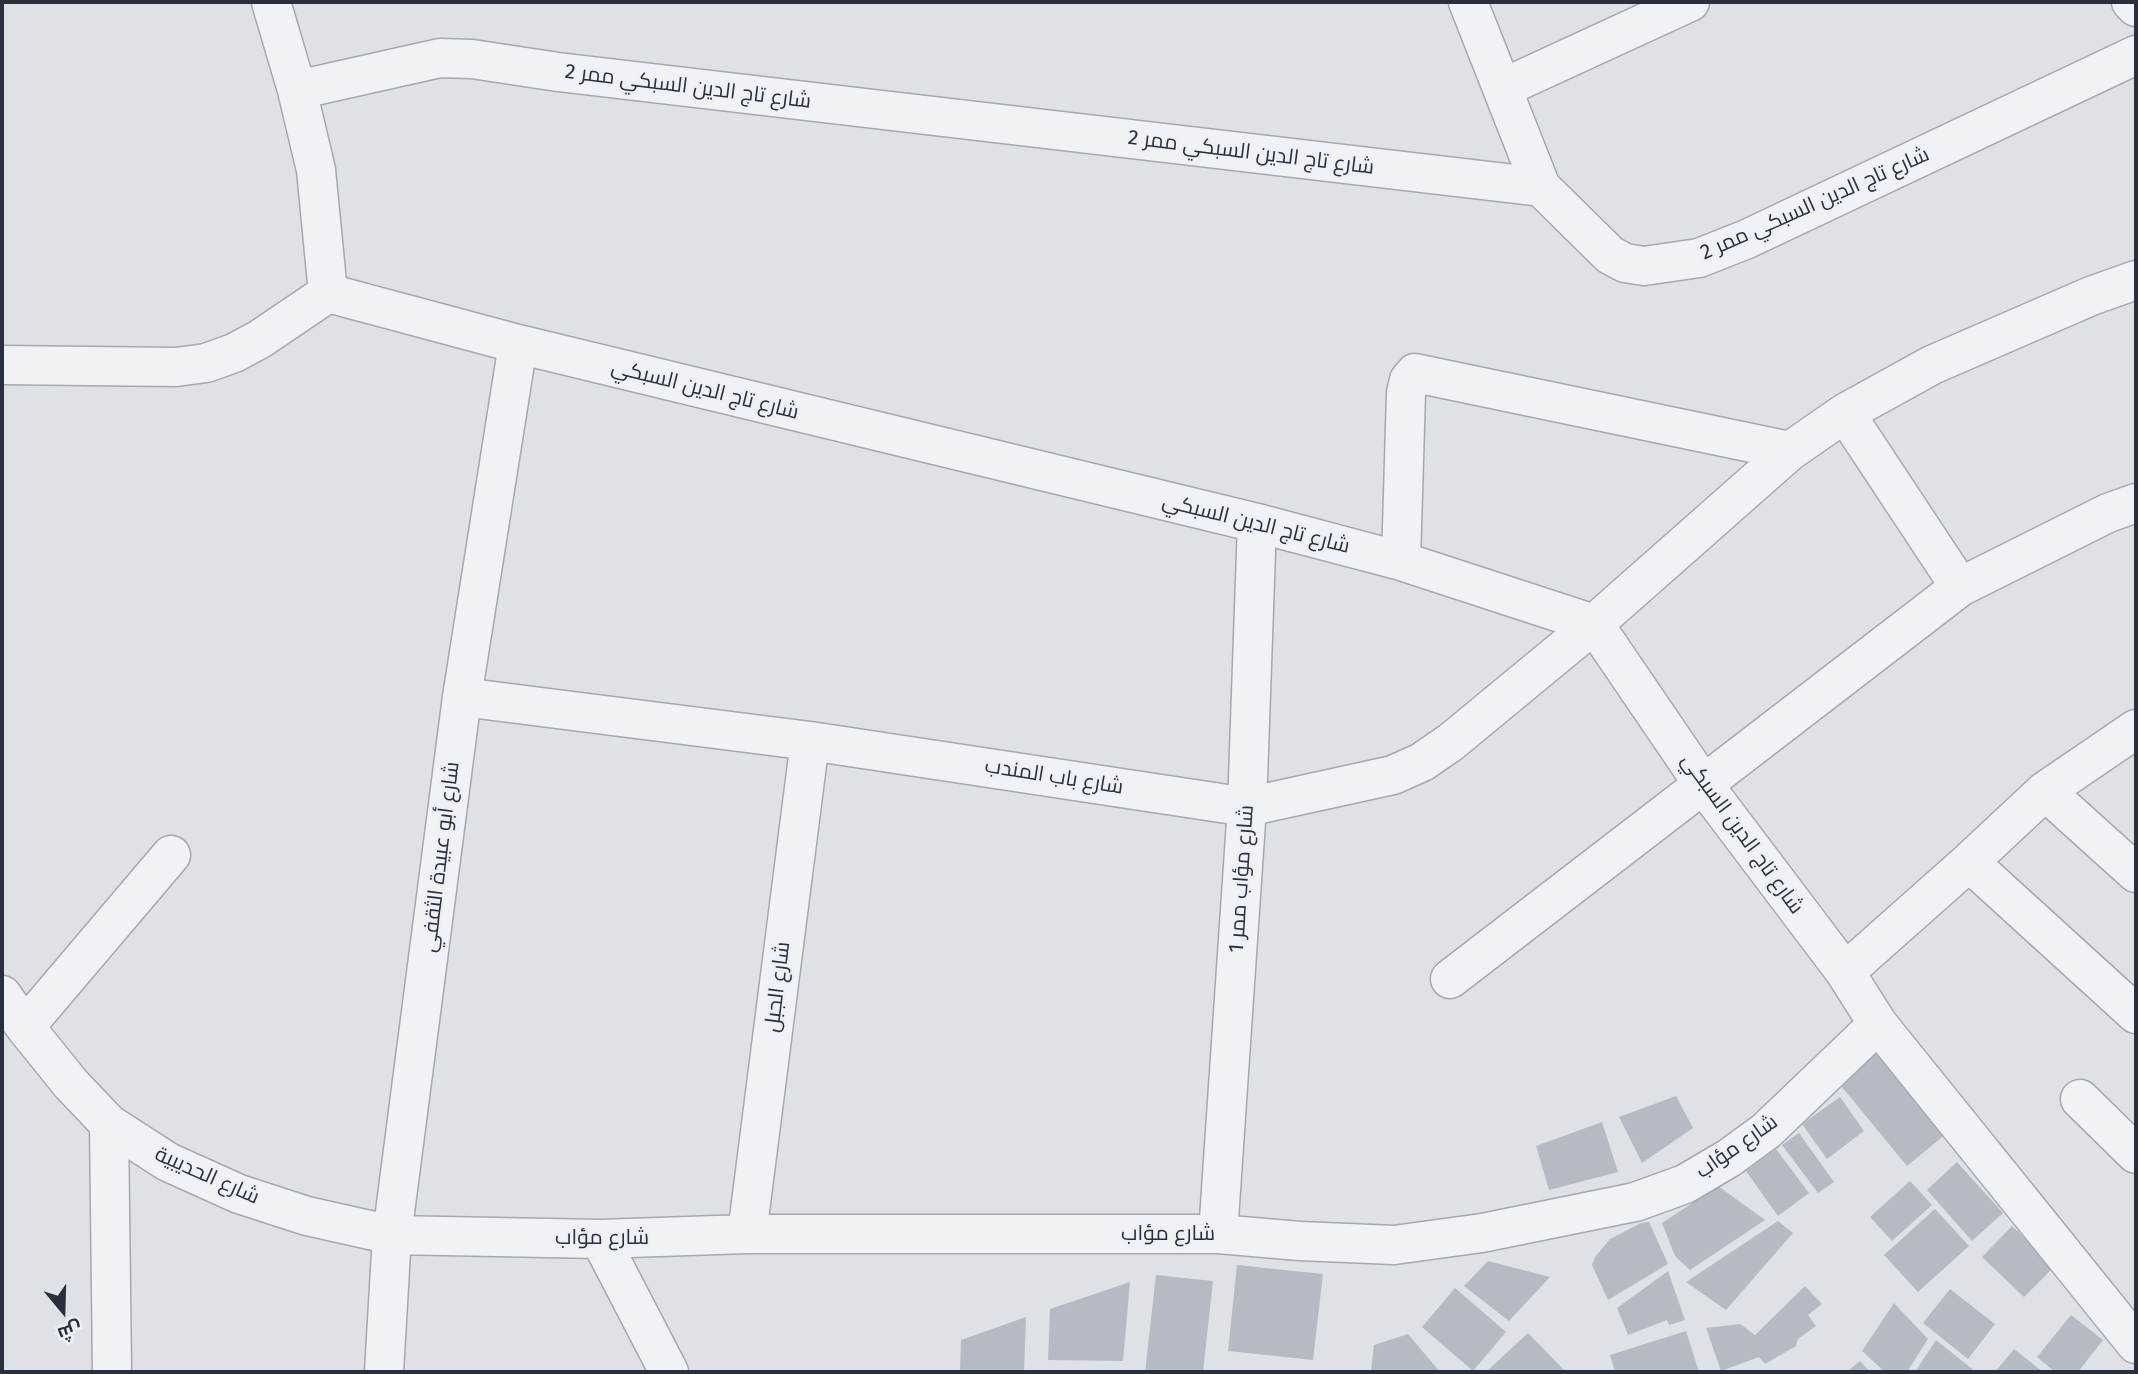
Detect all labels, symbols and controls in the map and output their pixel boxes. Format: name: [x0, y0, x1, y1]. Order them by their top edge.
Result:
street label: شارع تاج الدين السبكي ممر 2: [563, 59, 813, 115]
street label: شارع تاج الدين السبكي ممر 2: [1126, 125, 1376, 181]
street label: شارع تاج الدين السبكي ممر 2: [1697, 142, 1933, 266]
street label: شارع تاج الدين السبكي: [609, 355, 801, 425]
street label: شارع تاج الدين السبكي: [1160, 489, 1352, 559]
street label: شارع تاج الدين السبكي: [1675, 749, 1809, 919]
street label: شارع باب المندب: [983, 754, 1125, 800]
street label: شارع أبو عبيدة الثقفي: [417, 760, 465, 954]
street label: شارع مؤاب ممر 1: [1224, 804, 1260, 954]
street label: شارع الجبل: [760, 940, 796, 1034]
street label: شارع مؤاب: [1691, 1110, 1783, 1184]
street label: شارع الحديبية: [151, 1142, 263, 1210]
street label: شارع مؤاب: [1121, 1221, 1215, 1247]
street label: شارع مؤاب: [555, 1225, 649, 1251]
north arrow: [28, 1276, 98, 1346]
text: ش: [55, 1316, 85, 1346]

